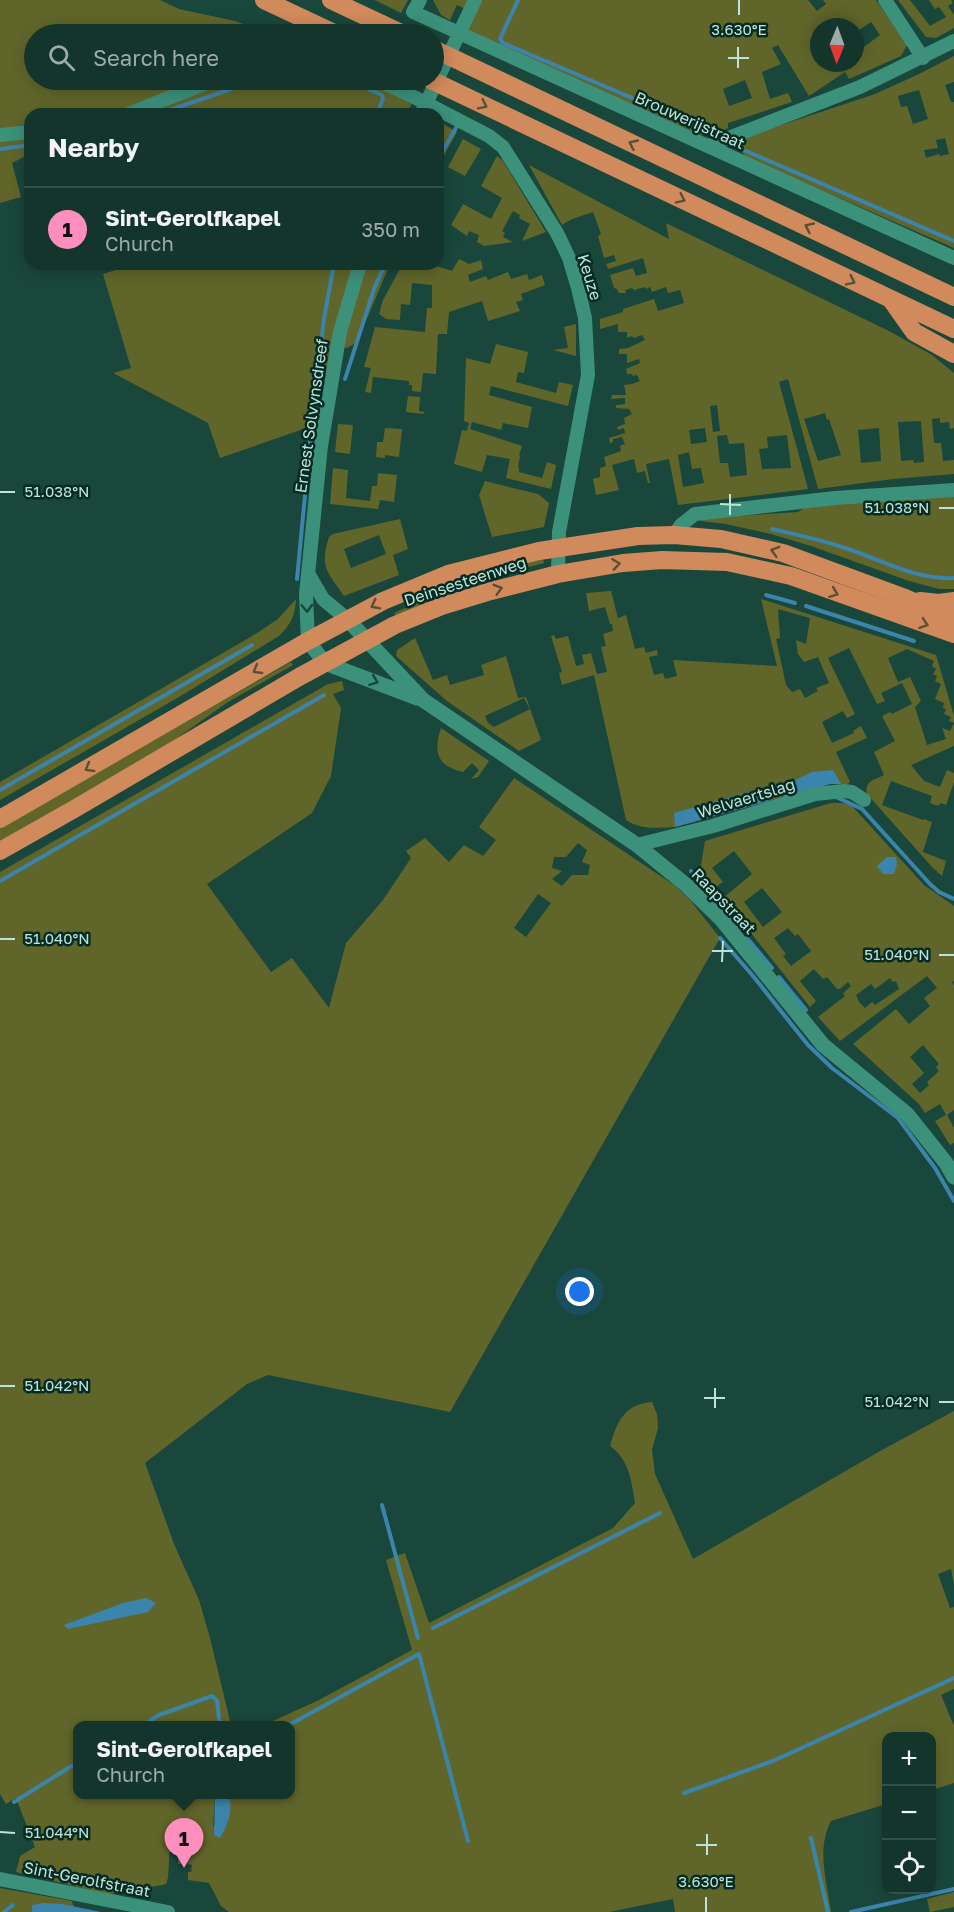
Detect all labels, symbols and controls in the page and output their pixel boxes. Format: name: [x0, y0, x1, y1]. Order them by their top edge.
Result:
north arrow: [810, 18, 864, 72]
text: 3.630°E: [711, 20, 767, 38]
search box: [24, 24, 444, 90]
icon: search: [45, 41, 78, 74]
text: Search here: [93, 44, 219, 71]
street label: Brouwerijstraat: [632, 87, 748, 153]
one-way arrow: [477, 97, 488, 109]
text: Nearby: [48, 132, 139, 163]
one-way arrow: [628, 139, 639, 151]
one-way arrow: [674, 192, 685, 204]
text: Sint-Gerolfkapel: [105, 204, 281, 231]
text: 1: [62, 217, 73, 241]
text: 350 m: [362, 217, 420, 241]
one-way arrow: [804, 223, 815, 235]
text: Church: [105, 231, 174, 255]
street label: Keuze: [574, 252, 606, 302]
one-way arrow: [844, 273, 855, 285]
street label: Ernest Solvynsdreef: [290, 337, 332, 494]
text: 51.038°N: [25, 482, 89, 500]
text: 51.038°N: [865, 498, 929, 516]
one-way arrow: [770, 545, 780, 558]
street label: Deinsesteenweg: [401, 552, 529, 610]
one-way arrow: [611, 559, 620, 571]
one-way arrow: [492, 584, 503, 596]
one-way arrow: [828, 585, 839, 598]
one-way arrow: [371, 598, 381, 609]
one-way arrow: [301, 603, 314, 612]
one-way arrow: [918, 617, 929, 630]
one-way arrow: [253, 663, 263, 674]
one-way arrow: [368, 674, 379, 687]
one-way arrow: [84, 761, 95, 772]
street label: Welvaertslag: [695, 774, 797, 822]
street label: Raapstraat: [688, 864, 760, 938]
text: 51.040°N: [24, 929, 90, 947]
text: 51.040°N: [864, 945, 930, 963]
your location: [565, 1277, 594, 1306]
text: 51.042°N: [25, 1376, 89, 1394]
text: 51.042°N: [865, 1392, 929, 1410]
popup: [73, 1721, 295, 1799]
map controls: [882, 1732, 936, 1894]
button: +: [882, 1732, 936, 1786]
text: Sint-Gerolfkapel: [96, 1735, 272, 1762]
text: Church: [96, 1762, 165, 1786]
button: −: [882, 1786, 936, 1840]
pin: 1: [164, 1818, 204, 1868]
text: 51.044°N: [25, 1823, 89, 1841]
button: locate: [882, 1840, 936, 1894]
street label: Sint-Gerolfstraat: [22, 1857, 152, 1901]
text: 3.630°E: [678, 1872, 734, 1890]

